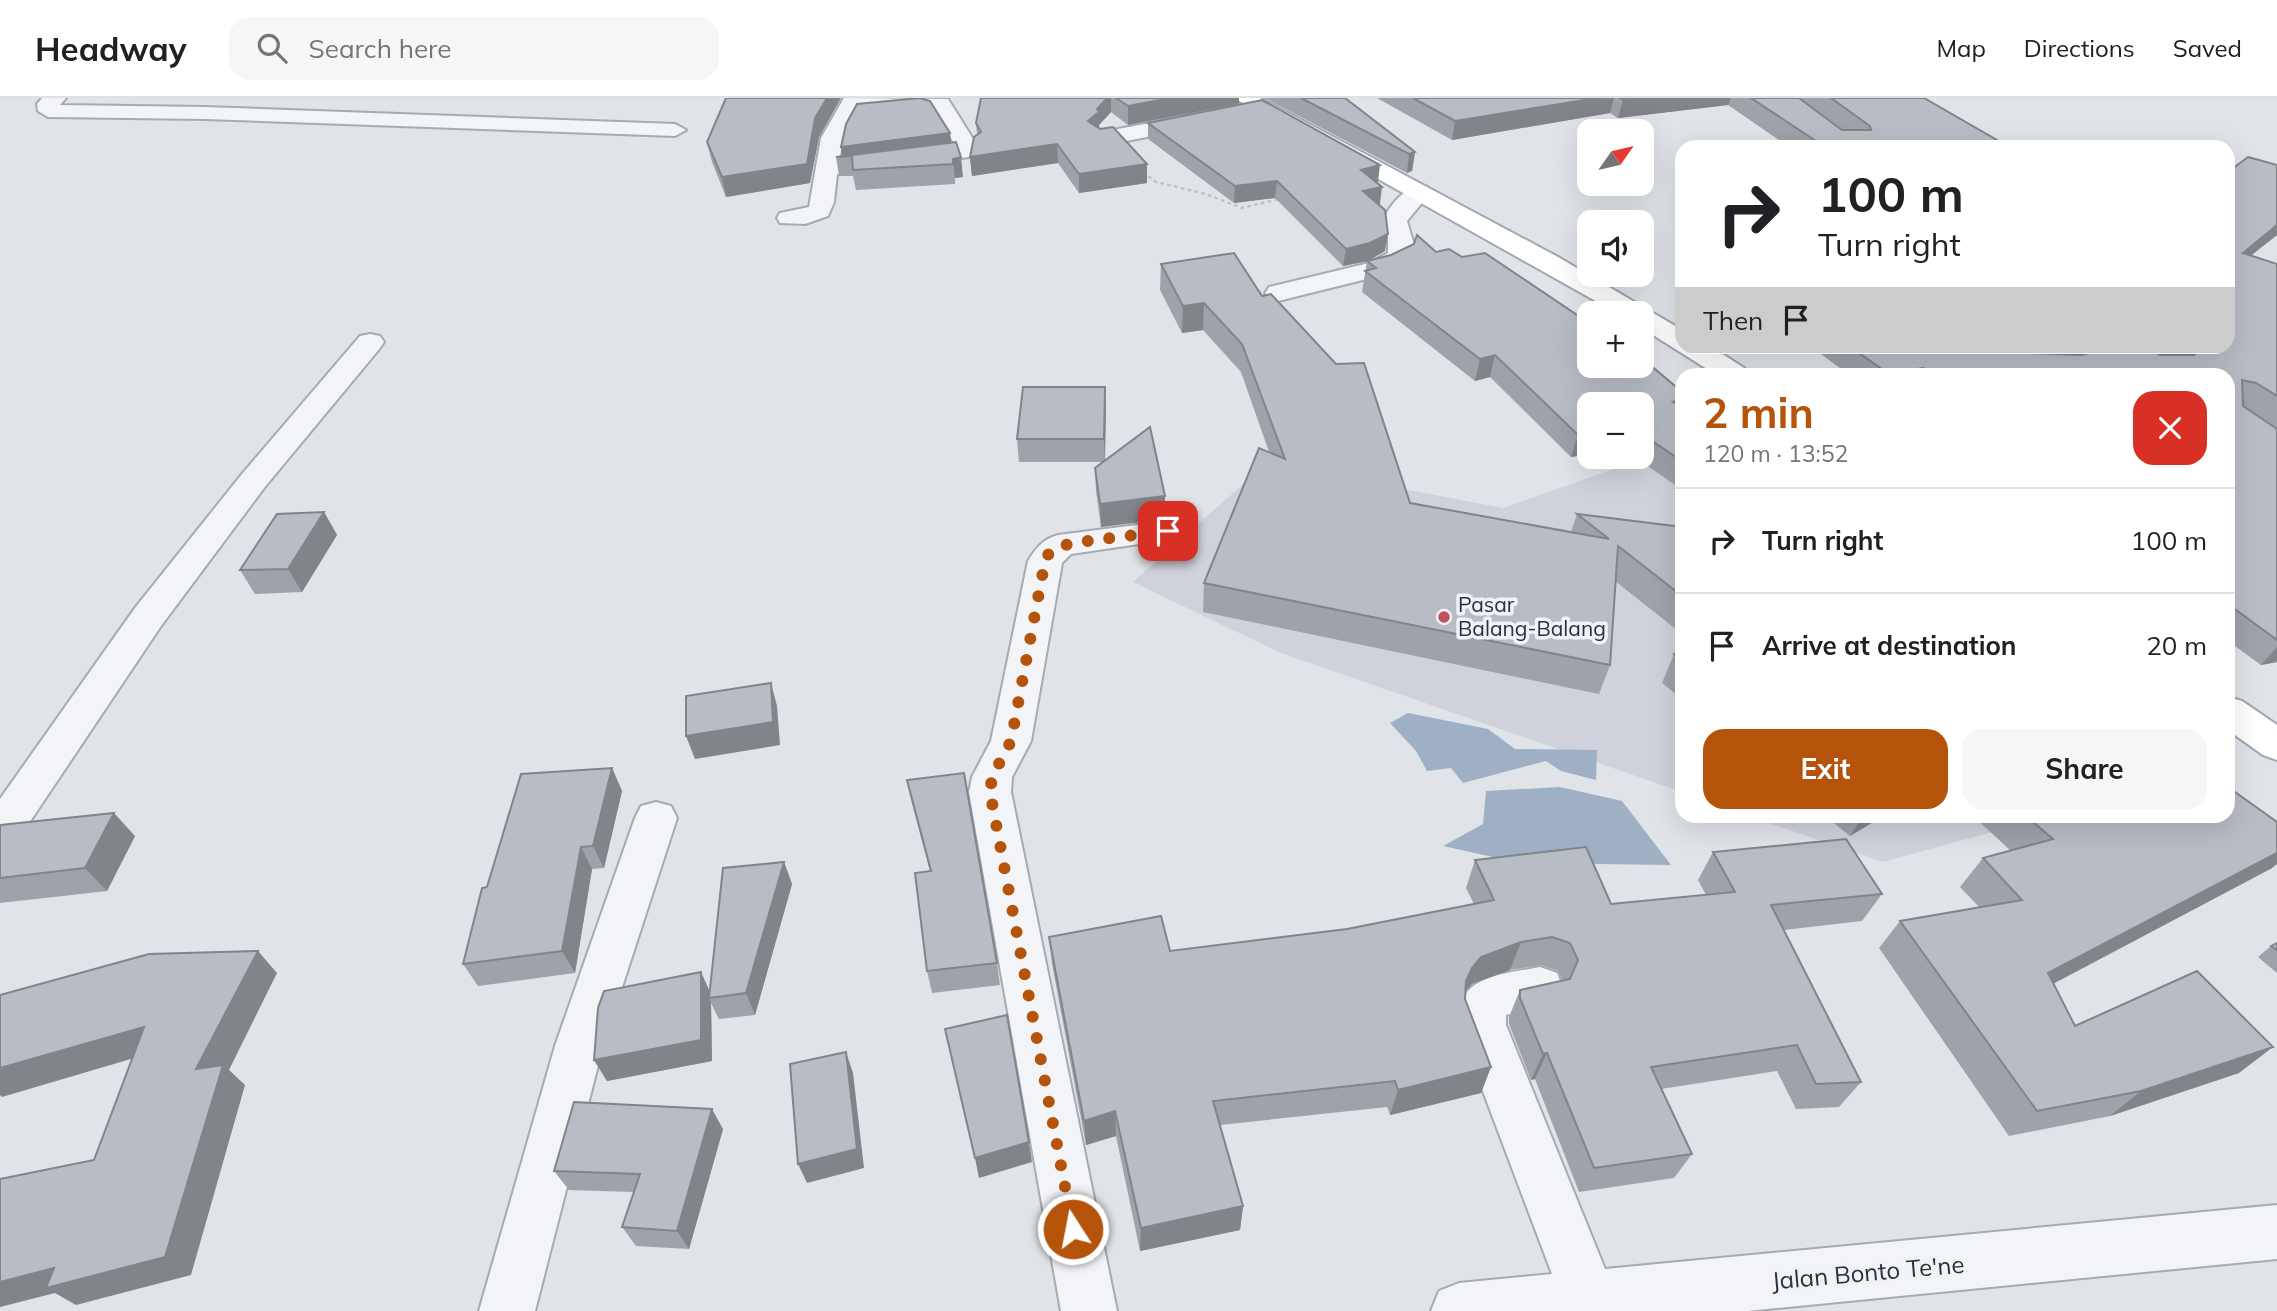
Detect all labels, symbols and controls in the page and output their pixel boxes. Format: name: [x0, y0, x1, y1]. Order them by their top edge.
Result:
search box: [229, 17, 719, 80]
text: Headway: [35, 28, 187, 69]
icon: search: [253, 29, 291, 67]
text: Search here: [309, 32, 451, 65]
text: Map: [1936, 33, 1986, 63]
text: Directions: [2024, 33, 2135, 63]
text: Saved: [2173, 33, 2242, 63]
north arrow: [1577, 119, 1654, 196]
map controls: [1577, 119, 1654, 469]
text: 100 m: [1818, 163, 1964, 224]
icon: right: [1703, 168, 1794, 259]
button: sound: [1577, 210, 1654, 287]
text: Turn right: [1818, 224, 1961, 264]
button: +: [1577, 301, 1654, 378]
icon: arrive: [1777, 301, 1815, 339]
text: Then: [1703, 304, 1763, 337]
text: 2 min: [1703, 386, 1814, 439]
button: close: [2133, 391, 2207, 465]
button: −: [1577, 392, 1654, 469]
text: 120 m · 13:52: [1703, 439, 1848, 468]
pin: [1138, 501, 1198, 561]
icon: arrive: [1149, 512, 1187, 550]
icon: right: [1703, 522, 1741, 560]
text: Turn right: [1762, 524, 1883, 557]
text: 100 m: [2131, 524, 2207, 557]
place label: Pasar Balang-Balang: [1458, 591, 1606, 641]
marker: Pasar Balang-Balang: [1436, 609, 1452, 625]
icon: arrive: [1703, 627, 1741, 665]
text: Arrive at destination: [1762, 629, 2017, 662]
text: 20 m: [2146, 629, 2207, 662]
button: Exit: [1703, 729, 1948, 809]
button: Share: [1962, 729, 2207, 809]
position arrow: [1036, 1192, 1110, 1266]
street label: Jalan Bonto Te'ne: [1770, 1249, 1965, 1295]

